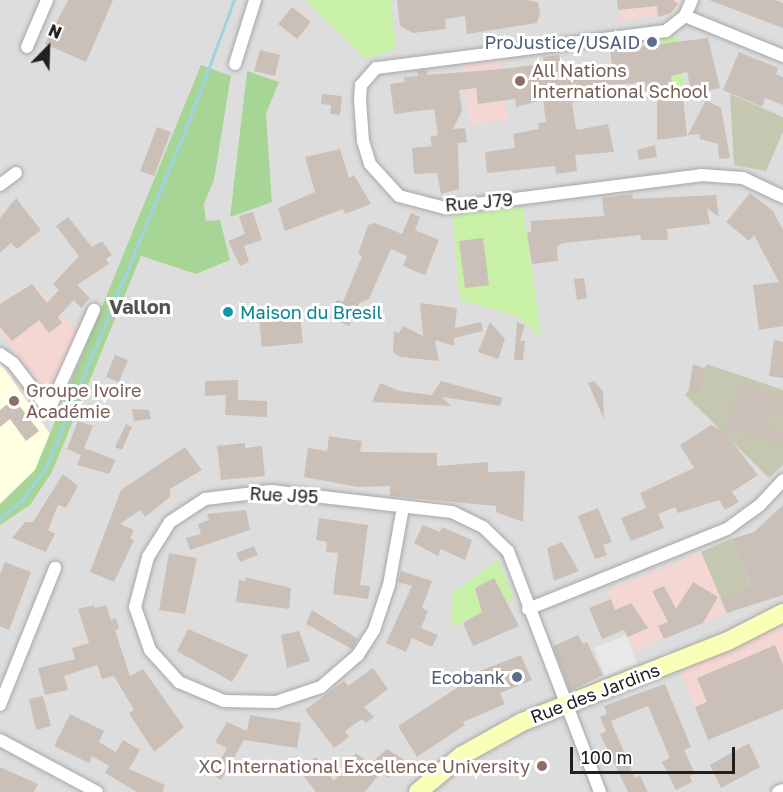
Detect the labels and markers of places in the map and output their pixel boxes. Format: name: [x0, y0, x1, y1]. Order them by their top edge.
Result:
place label: ProJustice/USAID: [484, 31, 640, 53]
marker: ProJustice/USAID: [645, 35, 659, 49]
place label: All Nations International School: [532, 60, 708, 103]
marker: All Nations International School: [513, 74, 527, 88]
place label: Maison du Bresil: [240, 301, 382, 323]
marker: Maison du Bresil: [221, 305, 235, 319]
place label: Groupe Ivoire Académie: [26, 380, 142, 422]
marker: Groupe Ivoire Académie: [7, 394, 21, 408]
place label: Ecobank: [431, 666, 505, 688]
marker: Ecobank: [510, 670, 524, 684]
place label: XC International Excellence University: [199, 755, 530, 777]
marker: XC International Excellence University: [535, 759, 549, 773]

